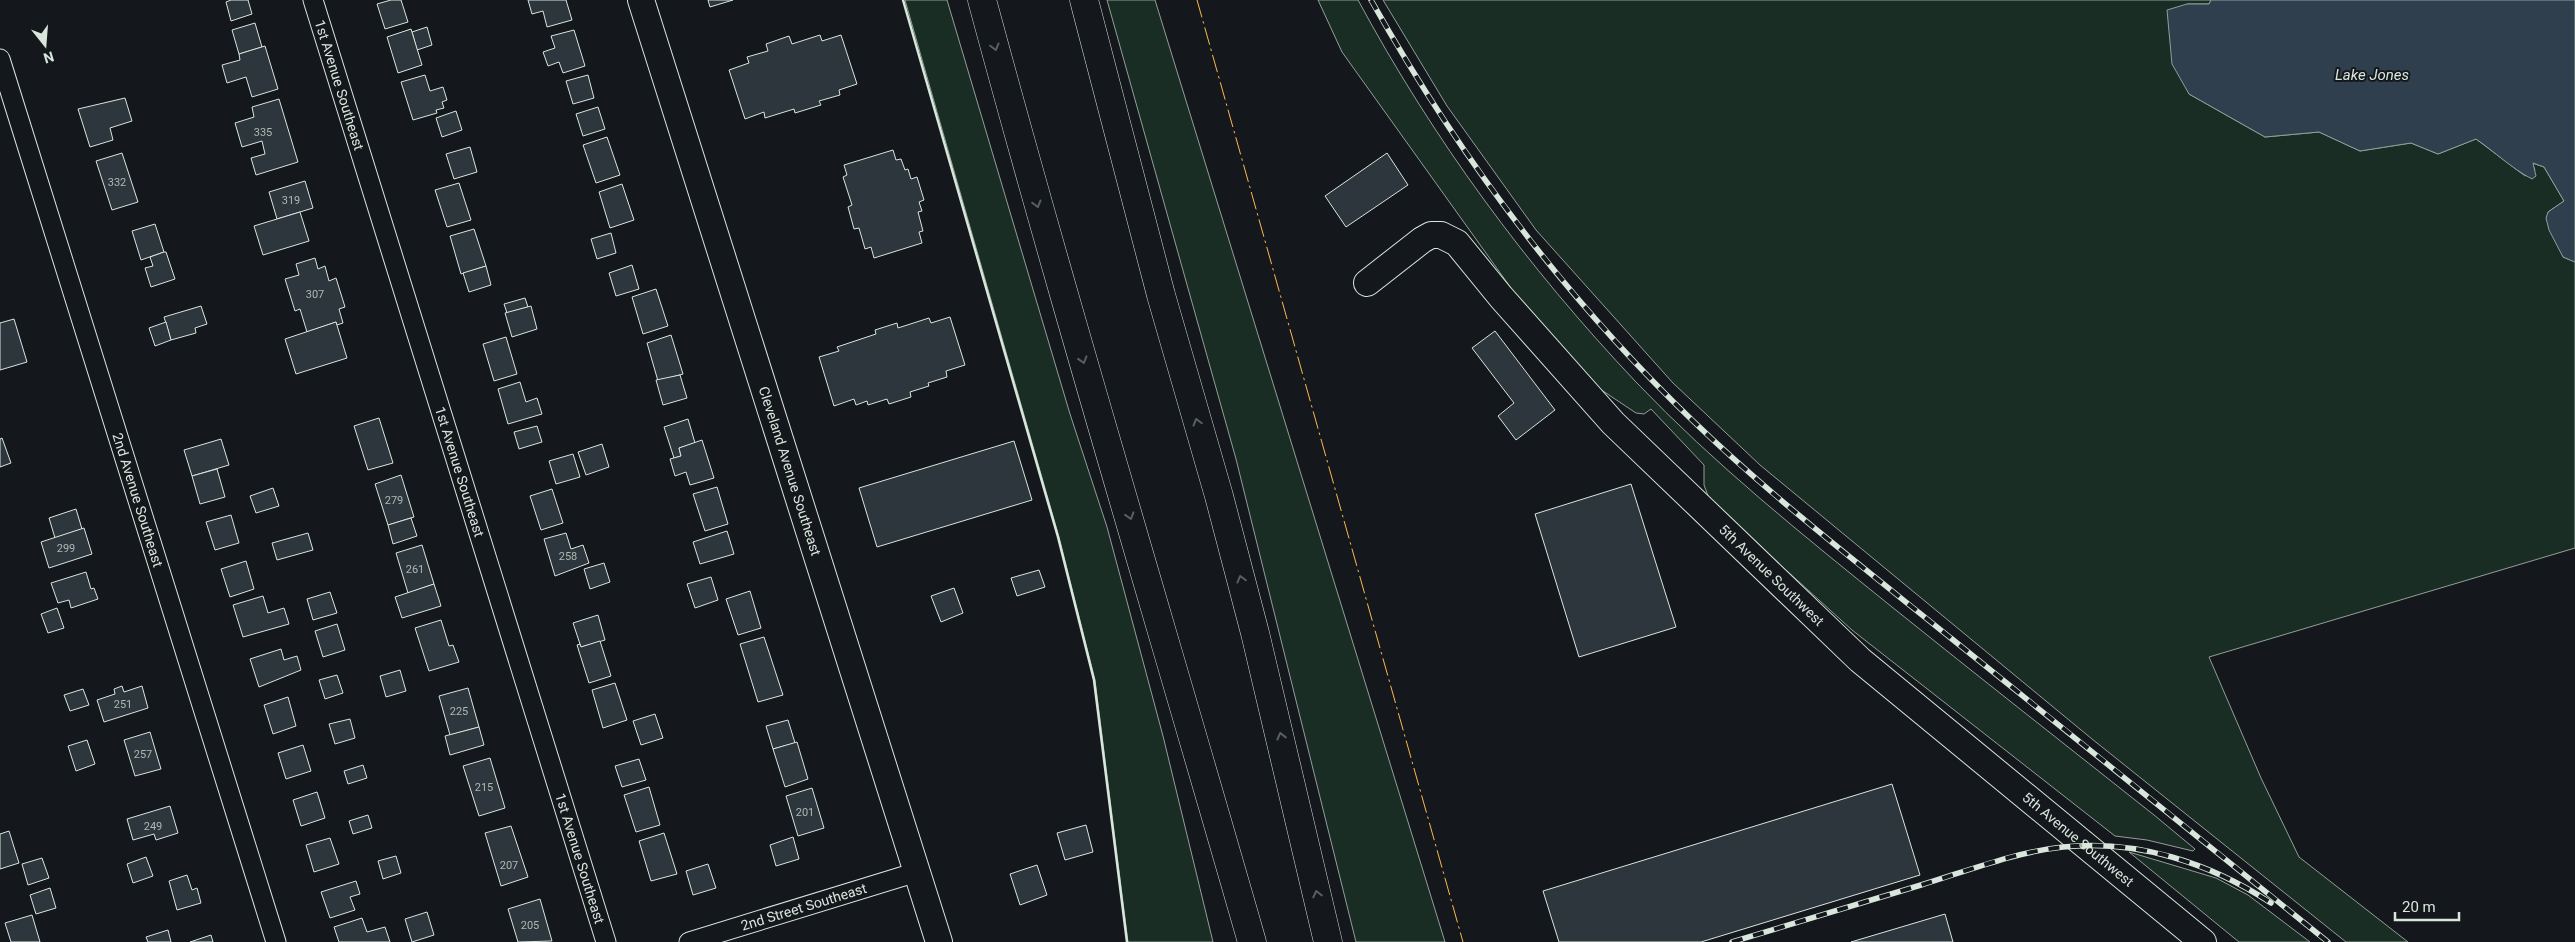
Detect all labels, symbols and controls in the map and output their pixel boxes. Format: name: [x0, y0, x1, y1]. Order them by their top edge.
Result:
street label: 1st Avenue Southeast: [312, 18, 367, 153]
north arrow: [20, 20, 70, 70]
one-way arrow: [989, 43, 1000, 52]
text: N: [42, 48, 56, 67]
water label: Lake Jones: [2335, 66, 2409, 84]
house number: 335: [254, 126, 272, 139]
house number: 332: [108, 176, 126, 189]
house number: 319: [282, 194, 300, 207]
one-way arrow: [1032, 199, 1042, 207]
house number: 307: [306, 288, 324, 301]
one-way arrow: [1078, 355, 1088, 363]
street label: Cleveland Avenue Southeast: [756, 384, 824, 558]
street label: 1st Avenue Southeast: [432, 405, 488, 539]
one-way arrow: [1193, 418, 1203, 427]
street label: 2nd Avenue Southeast: [109, 431, 166, 569]
house number: 279: [385, 494, 403, 507]
one-way arrow: [1124, 511, 1134, 519]
street label: 5th Avenue Southwest: [1716, 521, 1828, 629]
house number: 299: [57, 542, 75, 555]
house number: 258: [559, 550, 577, 563]
house number: 261: [406, 563, 424, 576]
one-way arrow: [1236, 575, 1246, 583]
house number: 251: [114, 698, 132, 711]
house number: 225: [450, 705, 468, 718]
one-way arrow: [1276, 733, 1286, 741]
house number: 257: [134, 748, 152, 761]
house number: 215: [475, 781, 493, 794]
street label: 5th Avenue Southwest: [2019, 789, 2137, 890]
street label: 1st Avenue Southeast: [552, 791, 608, 926]
house number: 201: [796, 806, 814, 819]
house number: 249: [144, 820, 162, 833]
house number: 207: [500, 859, 518, 872]
street label: 2nd Street Southeast: [739, 880, 869, 934]
one-way arrow: [1312, 890, 1323, 899]
scale bar: [2395, 890, 2459, 922]
text: 20 m: [2402, 898, 2436, 916]
house number: 205: [521, 919, 539, 932]

